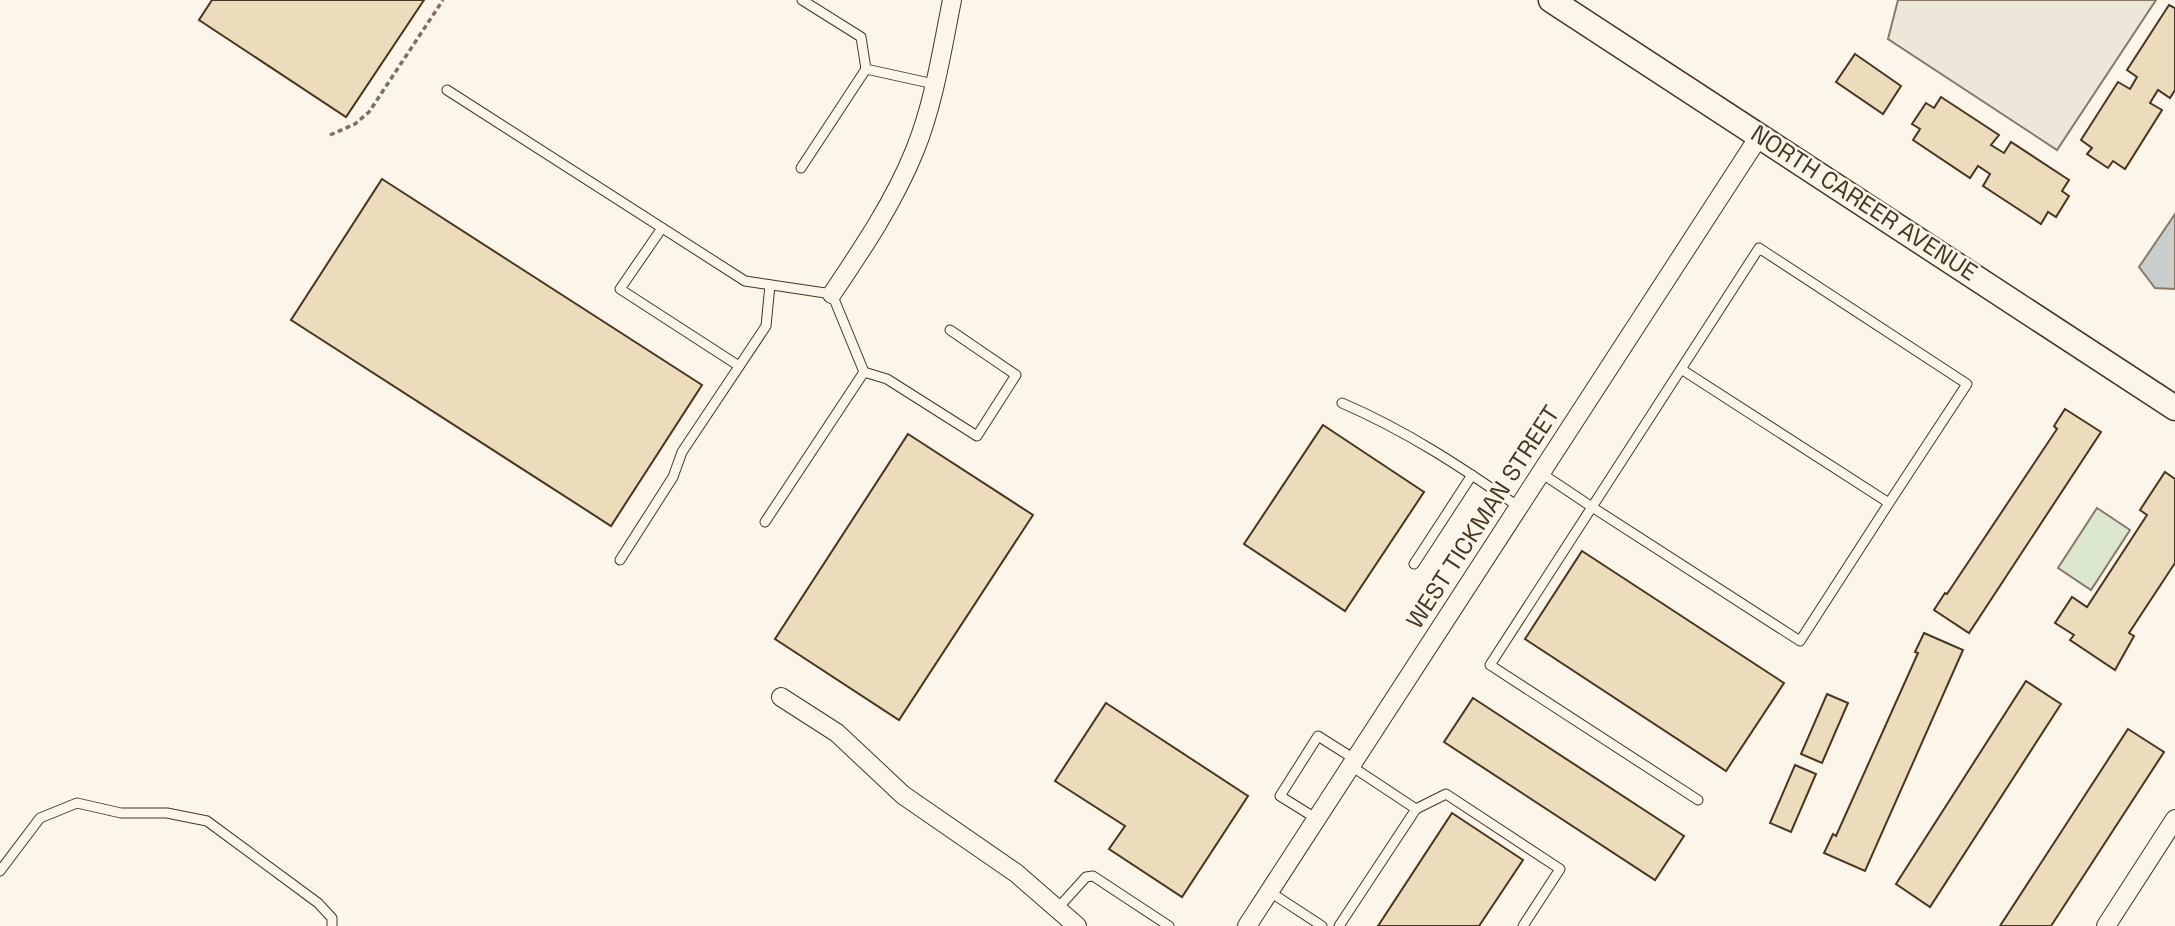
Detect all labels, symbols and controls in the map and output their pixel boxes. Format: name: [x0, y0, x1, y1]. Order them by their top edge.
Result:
street label: NORTH CAREER AVENUE: [1745, 118, 1983, 288]
street label: WEST TICKMAN STREET: [1399, 399, 1566, 634]

